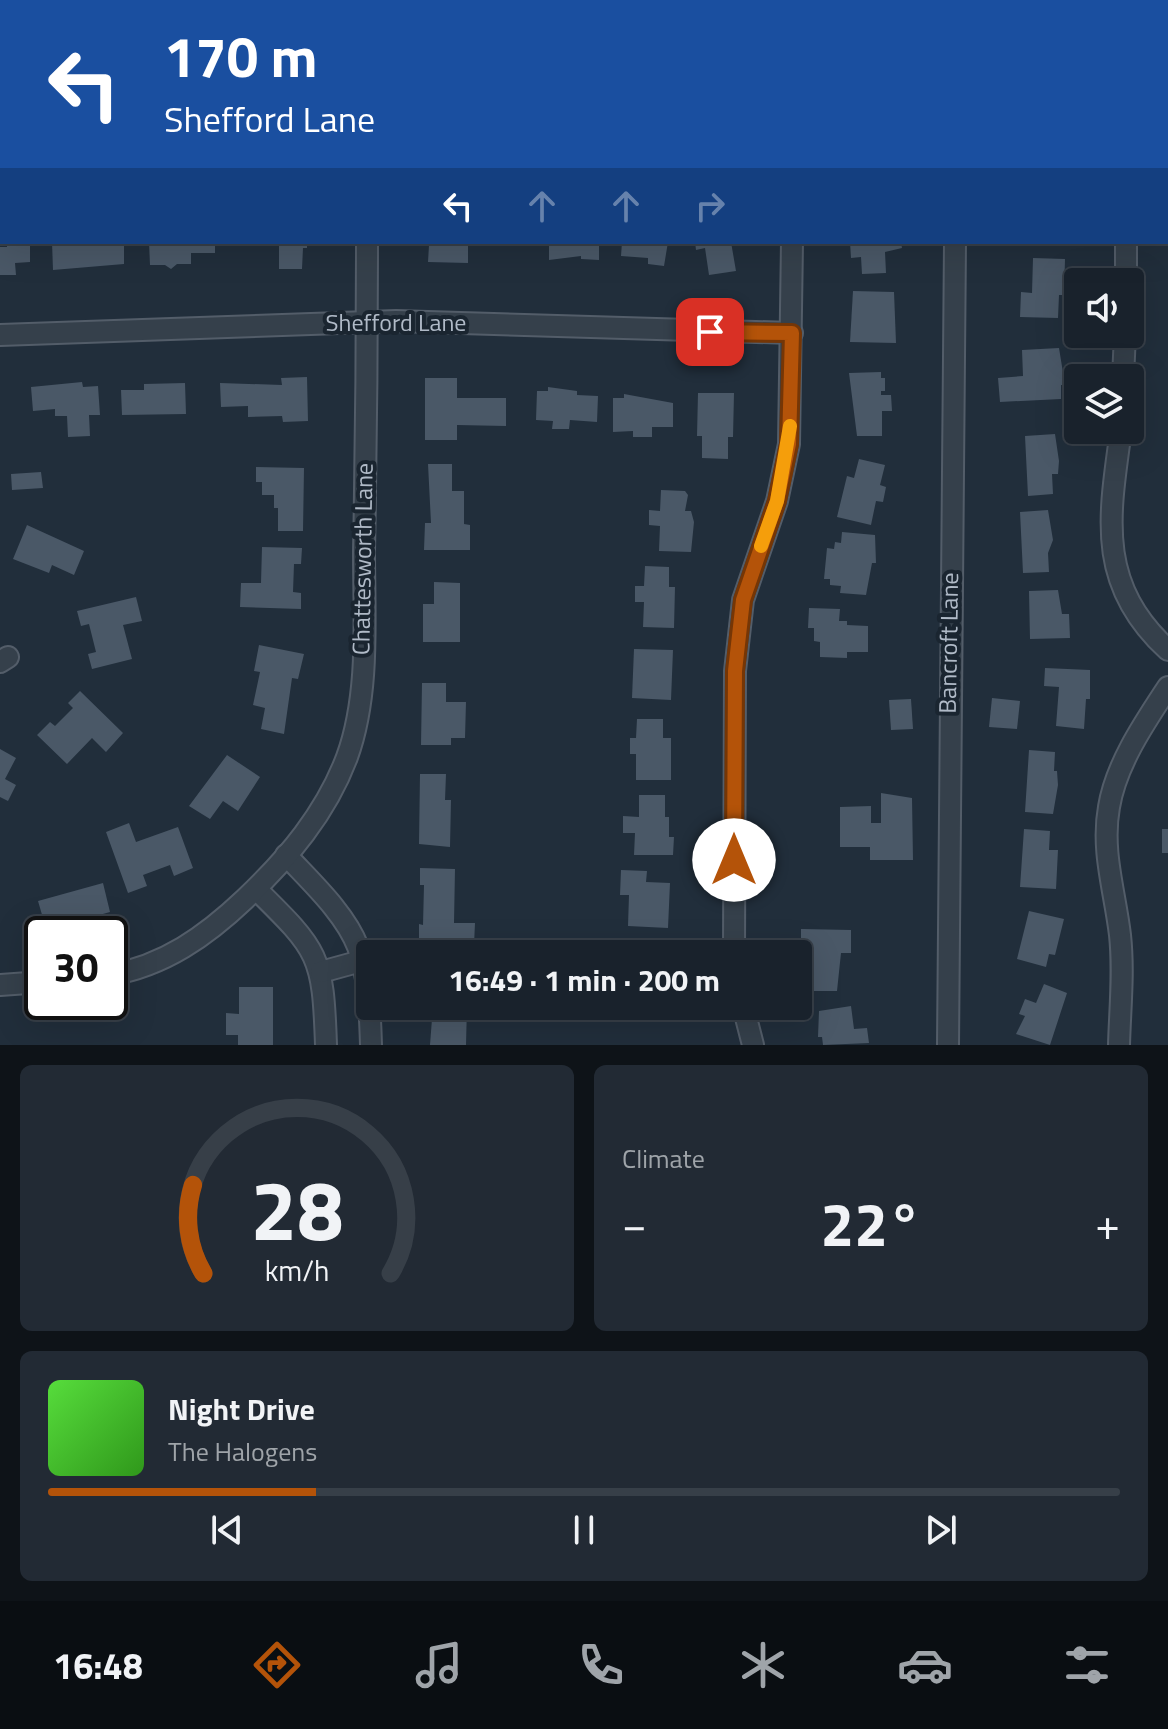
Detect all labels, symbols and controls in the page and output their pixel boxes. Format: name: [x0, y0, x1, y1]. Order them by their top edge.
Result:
text: 170 m: [164, 14, 317, 99]
icon: left: [32, 32, 136, 136]
text: Shefford Lane: [164, 91, 375, 146]
icon: left: [436, 184, 480, 228]
icon: ahead: [520, 184, 564, 228]
icon: ahead: [604, 184, 648, 228]
icon: right: [688, 184, 732, 228]
map controls: [1064, 268, 1144, 444]
button: sound: [1064, 268, 1144, 348]
pin: [676, 298, 744, 366]
street label: Shefford Lane: [326, 304, 466, 340]
icon: arrive: [688, 310, 732, 354]
button: layers: [1064, 364, 1144, 444]
street label: Chattesworth Lane: [342, 463, 382, 655]
street label: Bancroft Lane: [929, 572, 967, 714]
position arrow: [692, 818, 776, 902]
speed limit sign: 30: [24, 916, 128, 1020]
text: 16:49 · 1 min · 200 m: [448, 957, 720, 1003]
text: Climate: [622, 1139, 705, 1178]
text: 28: [250, 1146, 344, 1272]
text: 22°: [821, 1178, 921, 1269]
text: −: [622, 1190, 647, 1257]
text: +: [1095, 1190, 1120, 1257]
text: km/h: [265, 1249, 329, 1292]
text: Night Drive: [168, 1386, 315, 1432]
text: The Halogens: [168, 1432, 317, 1471]
icon: previous: [205, 1508, 249, 1552]
icon: pause: [562, 1508, 606, 1552]
icon: next: [919, 1508, 963, 1552]
icon: directions: [249, 1637, 305, 1693]
icon: music: [411, 1637, 467, 1693]
icon: phone: [573, 1637, 629, 1693]
icon: climate: [735, 1637, 791, 1693]
icon: car: [897, 1637, 953, 1693]
icon: filters: [1059, 1637, 1115, 1693]
text: 16:48: [53, 1638, 143, 1693]

